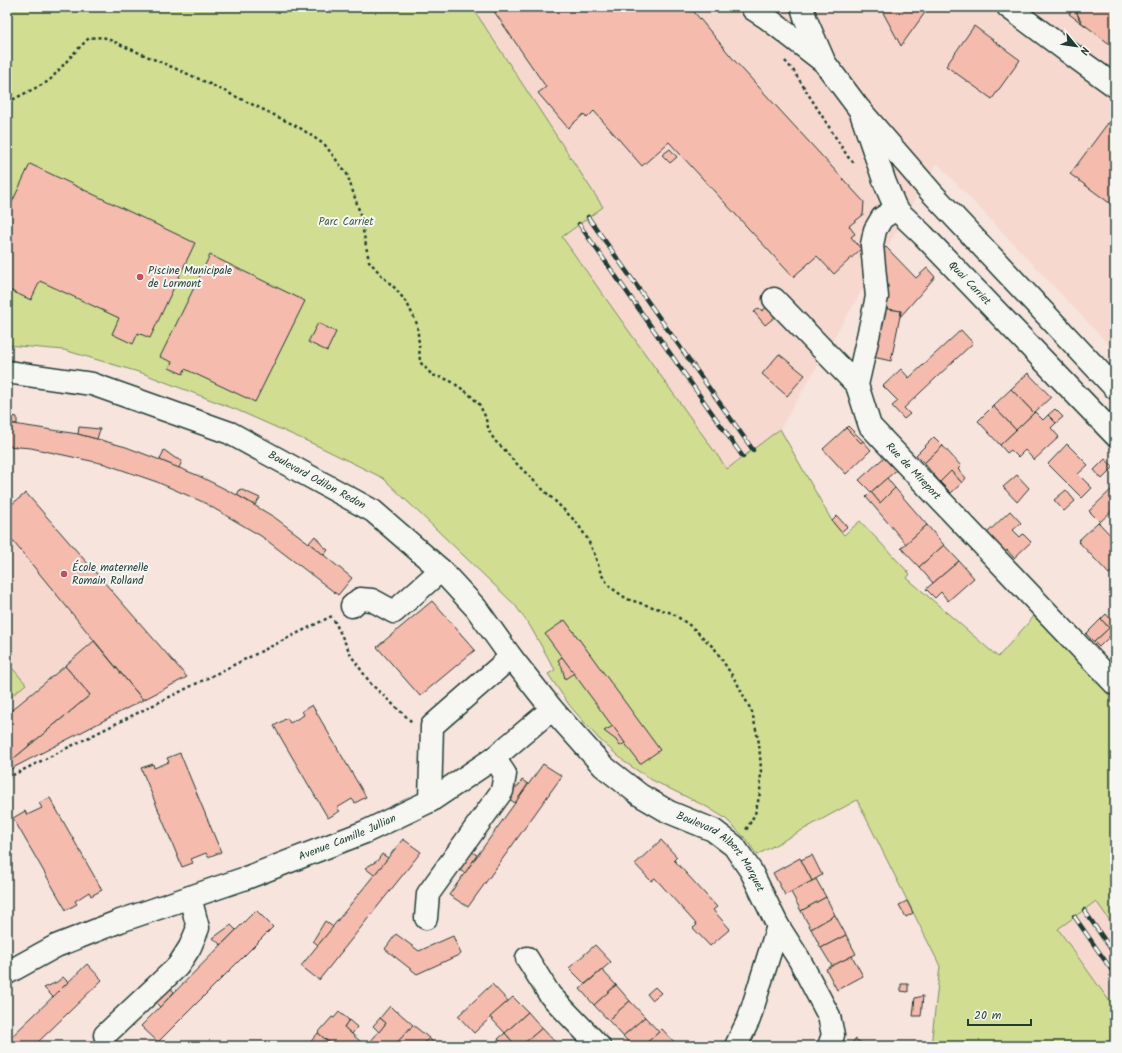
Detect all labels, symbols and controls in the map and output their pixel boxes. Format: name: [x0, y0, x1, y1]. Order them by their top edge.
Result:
north arrow: [1056, 26, 1096, 66]
text: N: [1074, 43, 1093, 58]
park label: Parc Carriet: [319, 213, 374, 231]
street label: Quai Carriet: [944, 257, 996, 310]
place label: Piscine Municipale de Lormont: [148, 262, 232, 293]
marker: Piscine Municipale de Lormont: [135, 272, 145, 282]
street label: Rue de Mireport: [881, 438, 946, 505]
street label: Boulevard Odilon Redon: [265, 446, 369, 514]
place label: École maternelle Romain Rolland: [72, 559, 148, 590]
marker: École maternelle Romain Rolland: [59, 569, 69, 579]
street label: Boulevard Albert Marquet: [673, 807, 769, 896]
street label: Avenue Camille Jullian: [296, 809, 399, 866]
scale bar: [968, 1001, 1031, 1027]
text: 20 m: [974, 1006, 1002, 1025]

